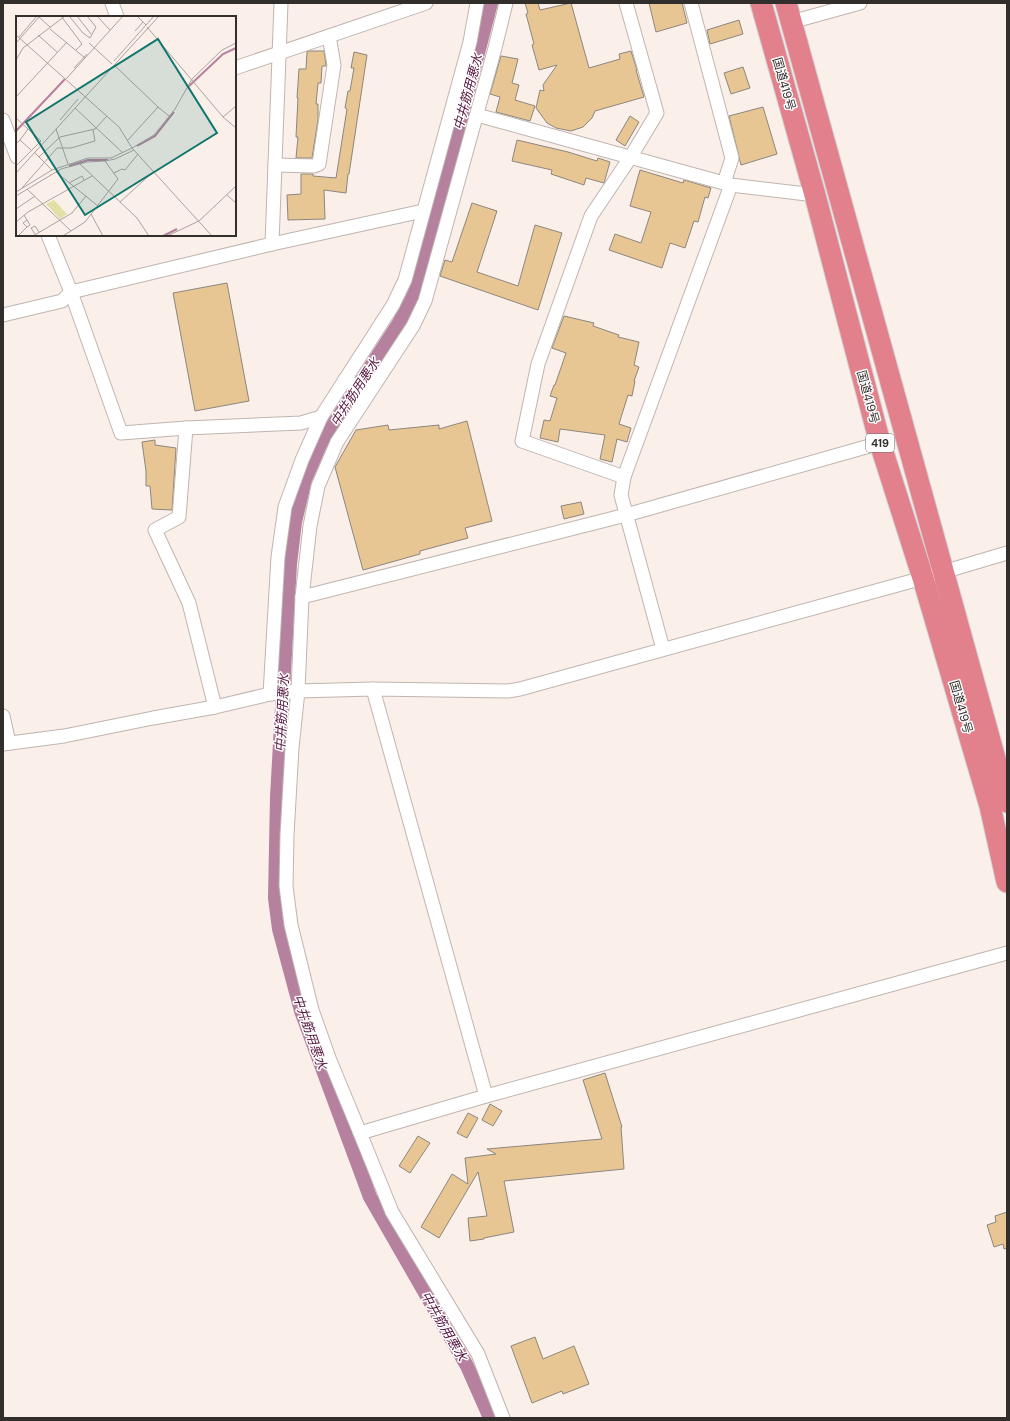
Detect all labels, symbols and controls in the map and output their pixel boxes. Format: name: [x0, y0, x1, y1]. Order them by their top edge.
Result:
inset map: [16, 16, 236, 236]
water label: 中井筋用悪水: [450, 50, 487, 132]
street label: 国道419号: [769, 56, 799, 112]
water label: 中井筋用悪水: [327, 353, 384, 429]
street label: 国道419号: [853, 369, 883, 425]
road number: 419: [866, 434, 894, 452]
water label: 中井筋用悪水: [271, 672, 293, 752]
street label: 国道419号: [946, 679, 976, 735]
water label: 中井筋用悪水: [289, 992, 331, 1074]
water label: 中井筋用悪水: [417, 1288, 472, 1366]

